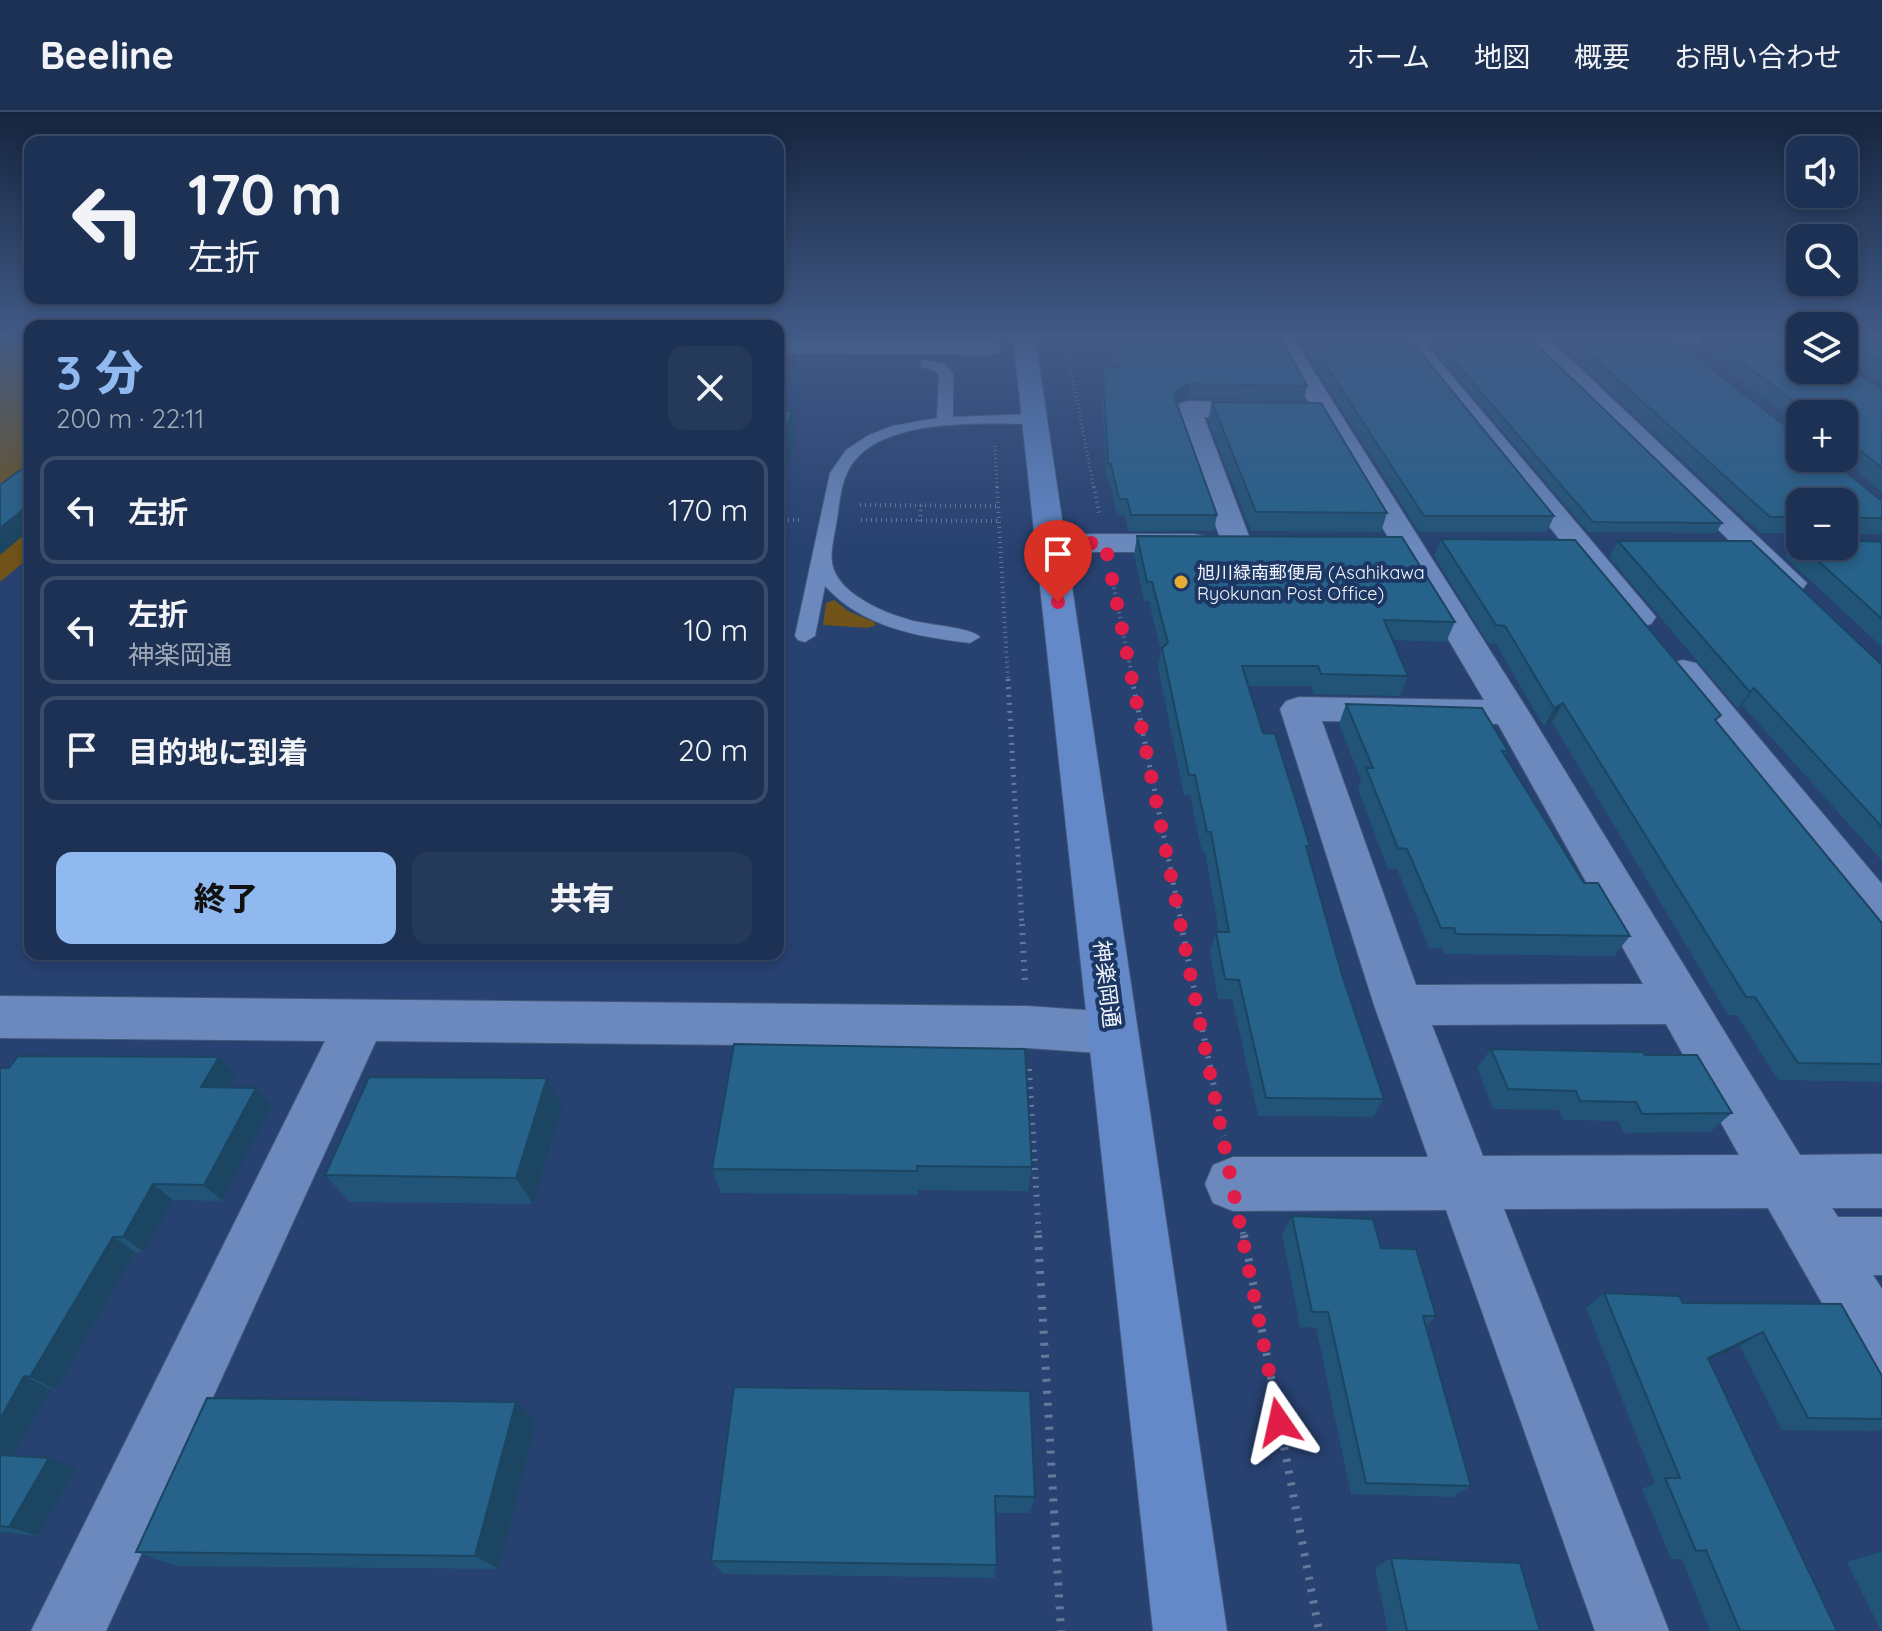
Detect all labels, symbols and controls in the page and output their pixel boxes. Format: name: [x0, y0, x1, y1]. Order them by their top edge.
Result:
text: Beeline: [40, 31, 174, 79]
text: ホーム: [1347, 39, 1430, 74]
text: 地図: [1474, 39, 1530, 74]
text: 概要: [1574, 39, 1630, 74]
text: お問い合わせ: [1674, 39, 1842, 74]
map controls: [1786, 136, 1858, 560]
button: sound: [1786, 136, 1858, 208]
text: 170 m: [188, 159, 342, 229]
icon: left: [56, 168, 160, 272]
button: search: [1786, 224, 1858, 296]
text: 左折: [188, 234, 260, 279]
button: layers: [1786, 312, 1858, 384]
text: 3 分: [56, 342, 143, 402]
button: close: [668, 346, 752, 430]
button: +: [1786, 400, 1858, 472]
text: 200 m · 22:11: [56, 402, 204, 435]
icon: left: [60, 488, 104, 532]
button: −: [1786, 488, 1858, 560]
text: 170 m: [668, 491, 748, 529]
text: 左折: [128, 493, 188, 531]
pin: [1024, 520, 1092, 602]
icon: arrive: [1036, 532, 1080, 576]
place label: 旭川緑南郵便局 (Asahikawa Ryokunan Post Office): [1197, 561, 1425, 605]
marker: 旭川緑南郵便局 (Asahikawa Ryokunan Post Office): [1172, 573, 1190, 591]
text: 左折: [128, 595, 188, 633]
icon: left: [60, 608, 104, 652]
text: 10 m: [684, 611, 748, 649]
text: 神楽岡通: [128, 638, 232, 671]
icon: arrive: [60, 728, 104, 772]
text: 20 m: [678, 731, 748, 769]
text: 目的地に到着: [128, 733, 308, 771]
button: 終了: [56, 852, 396, 944]
button: 共有: [412, 852, 752, 944]
street label: 神楽岡通: [1088, 939, 1126, 1029]
position arrow: [1237, 1380, 1321, 1464]

